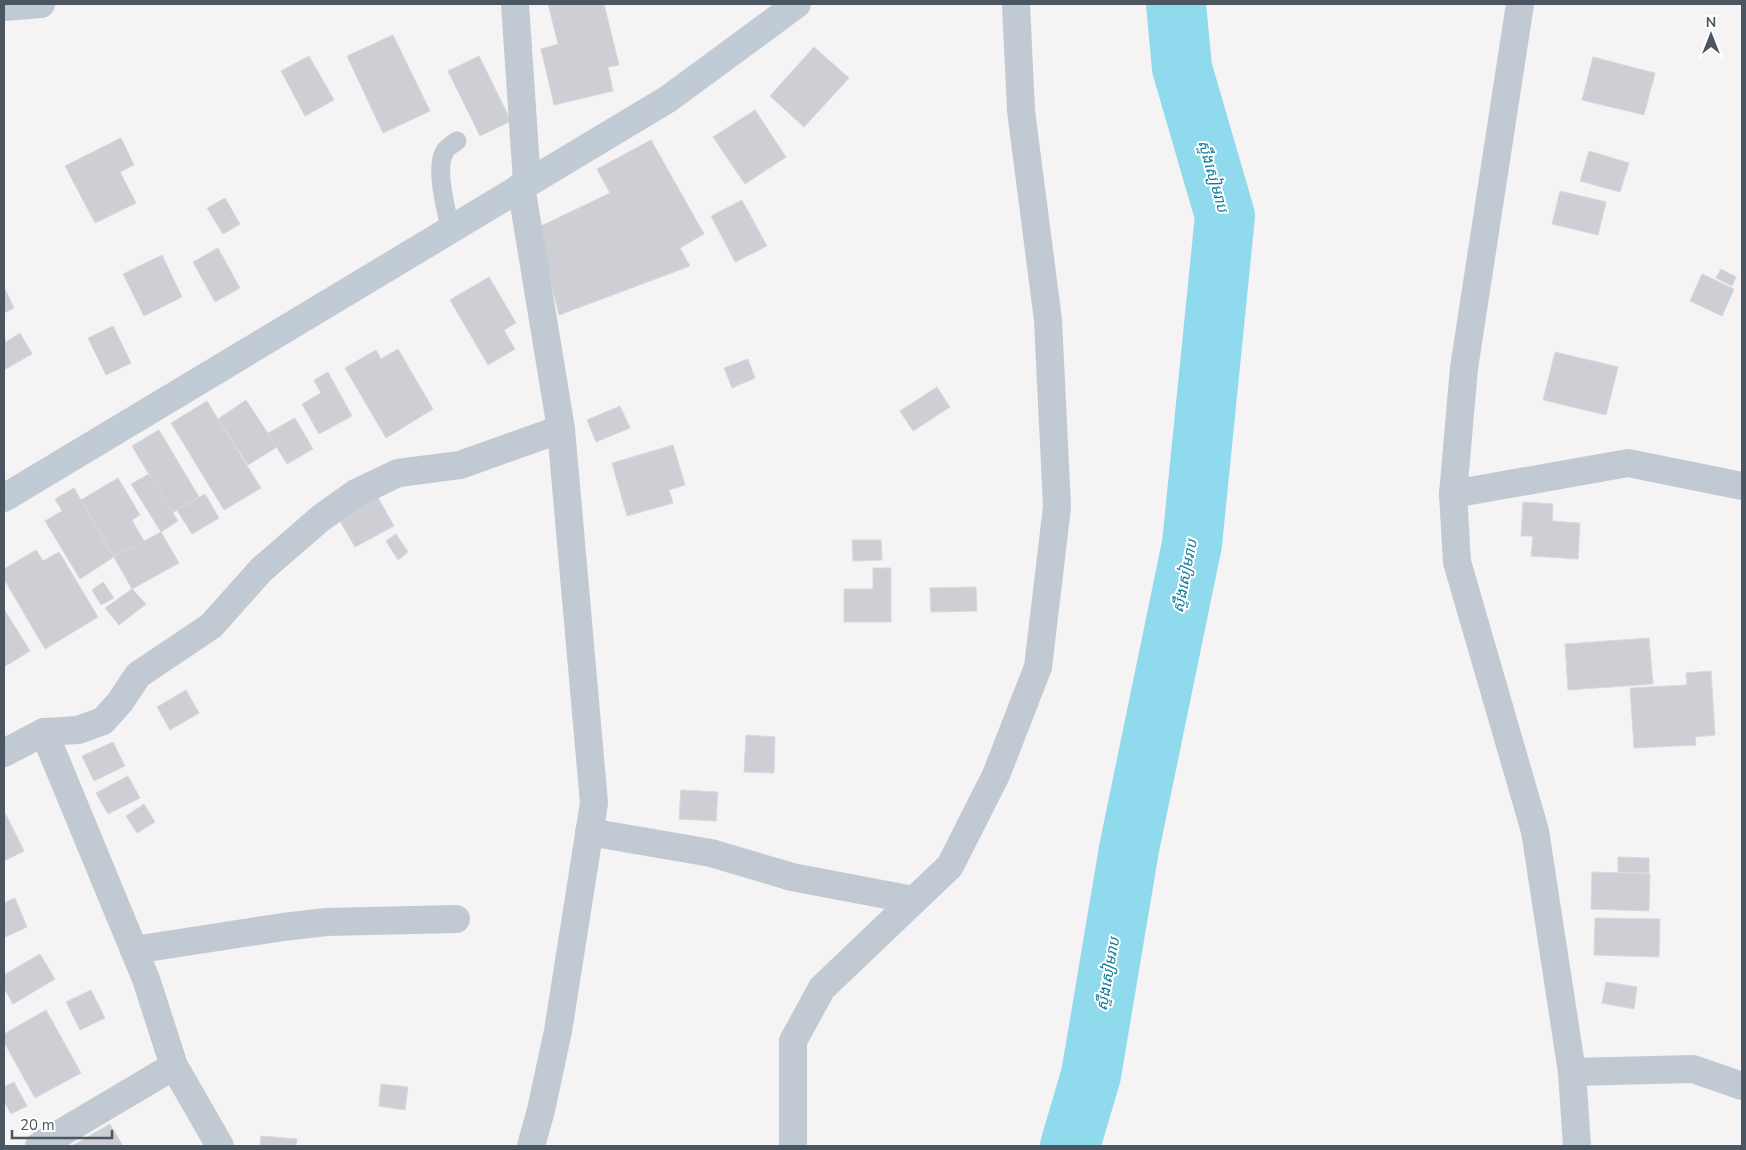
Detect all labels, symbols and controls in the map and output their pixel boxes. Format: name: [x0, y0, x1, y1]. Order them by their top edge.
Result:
north arrow: [1686, 10, 1736, 60]
text: N: [1706, 13, 1716, 32]
water label: ស្ទឹងសៀមរាប: [1193, 138, 1233, 216]
water label: ស្ទឹងសៀមរាប: [1168, 536, 1202, 614]
water label: ស្ទឹងសៀមរាប: [1092, 934, 1125, 1012]
scale bar: [12, 1108, 112, 1140]
text: 20 m: [20, 1115, 55, 1135]

